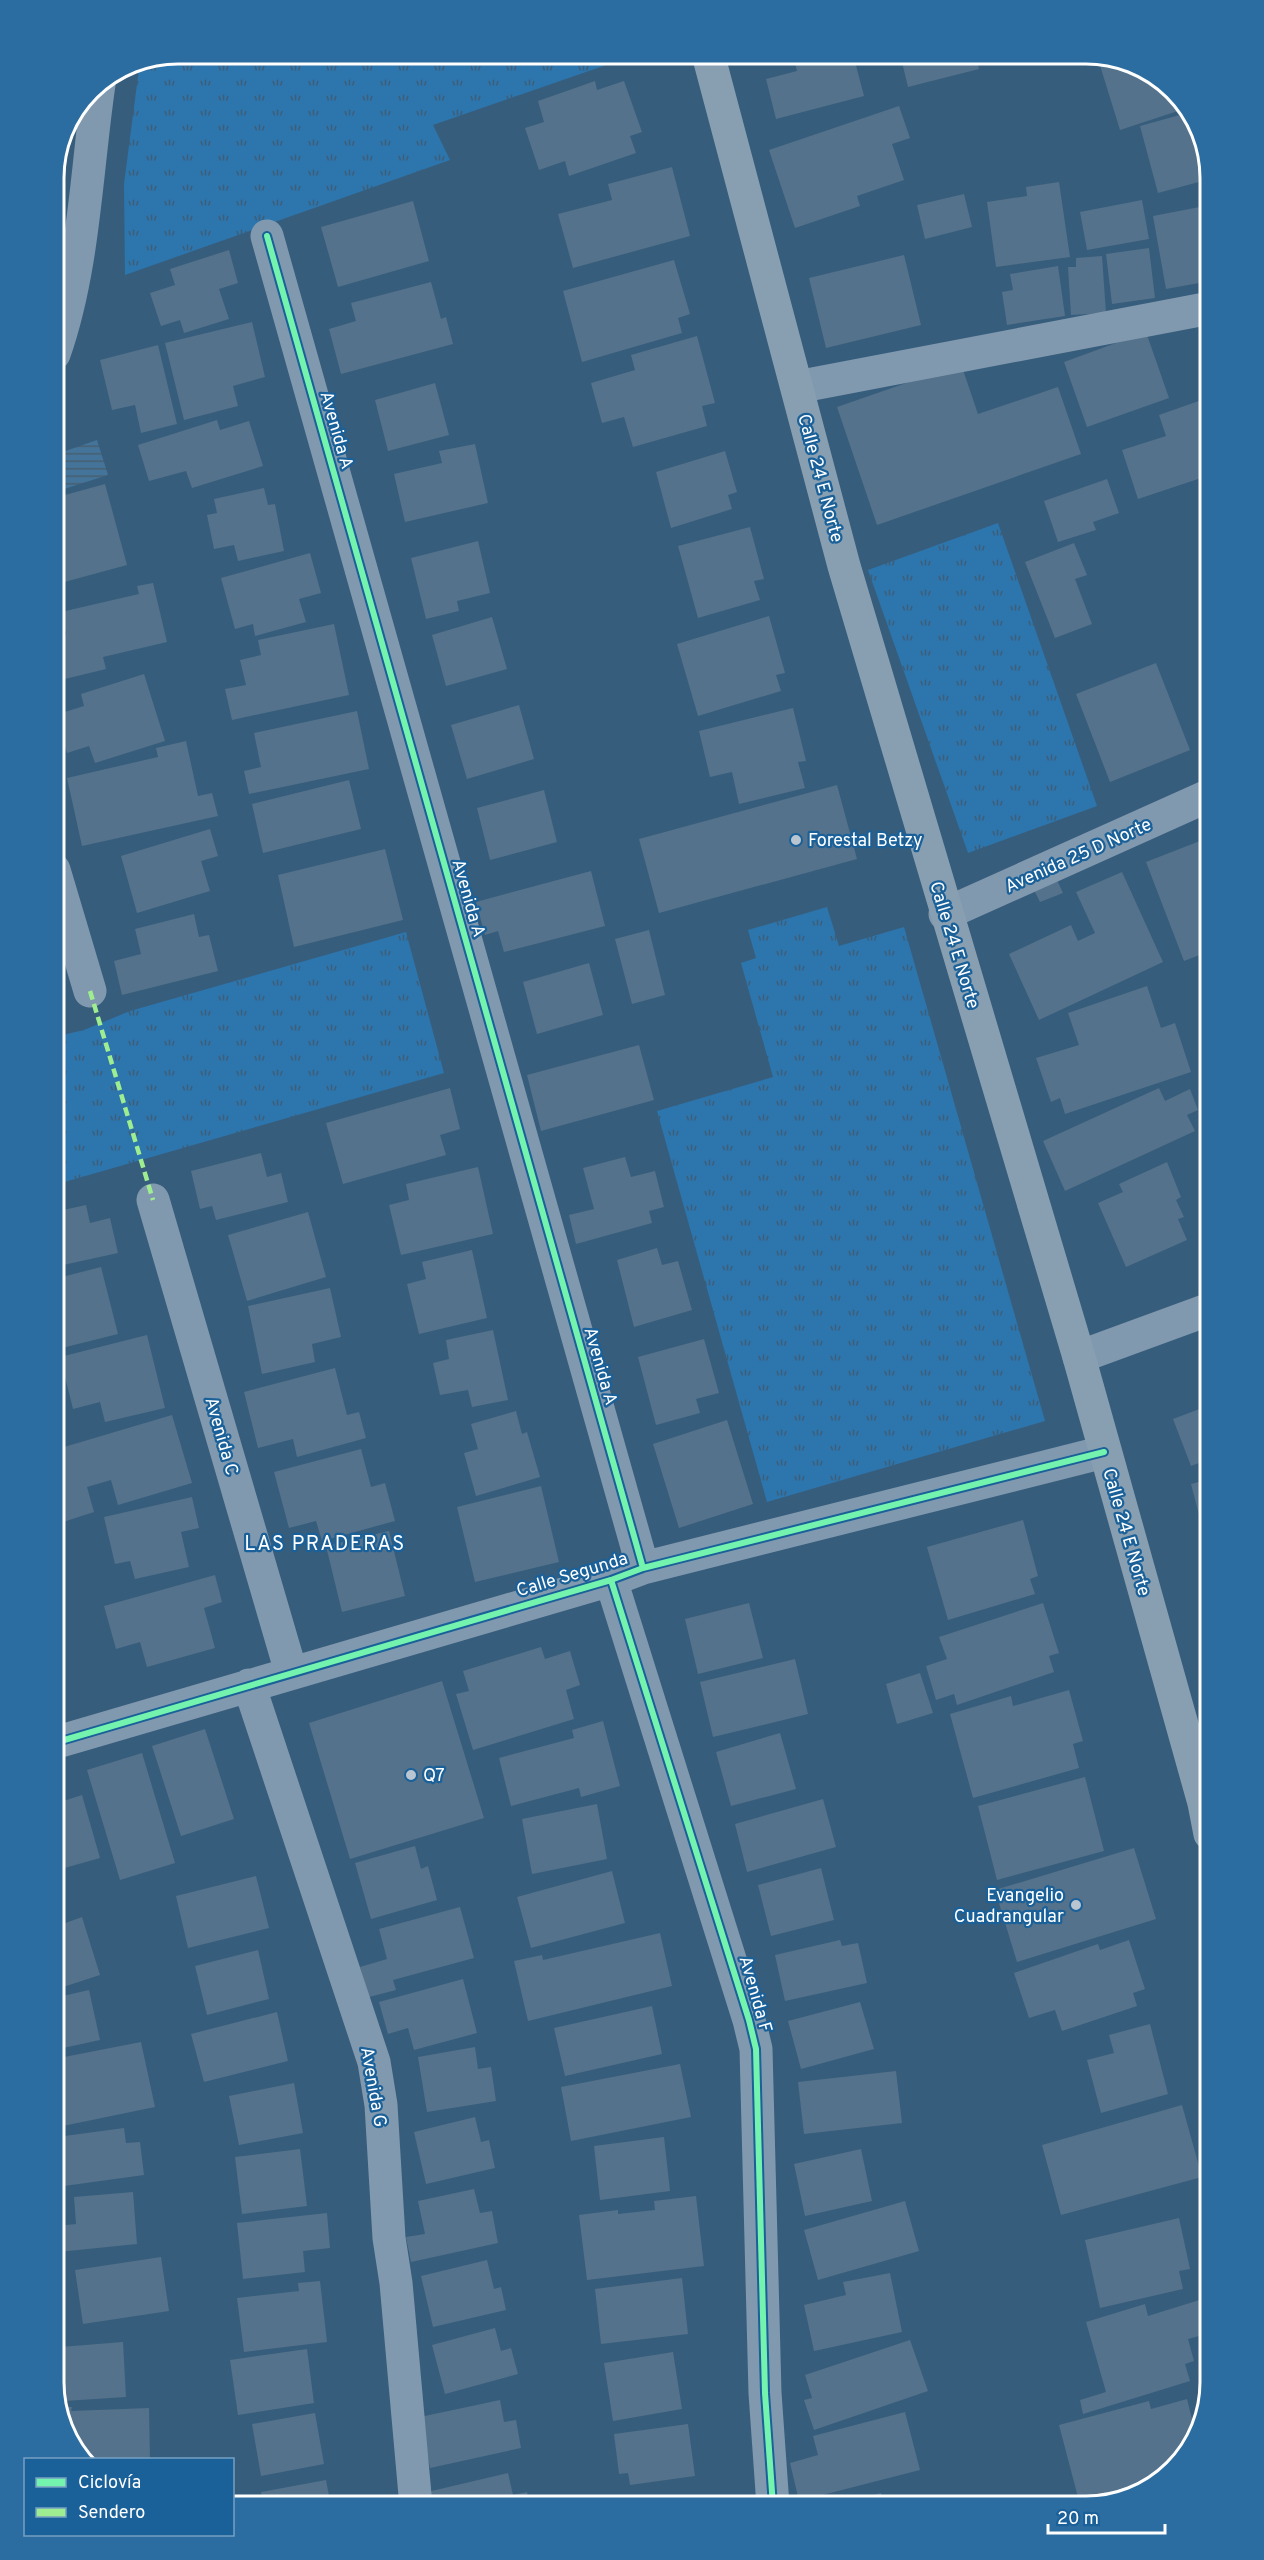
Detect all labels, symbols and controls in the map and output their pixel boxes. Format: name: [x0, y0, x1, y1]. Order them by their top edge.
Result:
street label: Avenida A: [313, 389, 358, 472]
street label: Calle 24 E Norte: [791, 412, 848, 545]
street label: Avenida 25 D Norte: [1002, 814, 1155, 899]
place label: Forestal Betzy: [808, 830, 923, 853]
marker: Forestal Betzy: [789, 833, 803, 847]
street label: Avenida A: [445, 857, 490, 940]
street label: Calle 24 E Norte: [923, 879, 984, 1012]
street label: Avenida A: [577, 1325, 622, 1408]
street label: Avenida C: [198, 1395, 243, 1478]
street label: Calle 24 E Norte: [1096, 1466, 1155, 1599]
district label: LAS PRADERAS: [244, 1532, 406, 1558]
street label: Calle Segunda: [514, 1548, 631, 1603]
place label: Q7: [423, 1765, 445, 1788]
marker: Q7: [404, 1768, 418, 1782]
place label: Evangelio Cuadrangular: [954, 1885, 1064, 1929]
marker: Evangelio Cuadrangular: [1069, 1898, 1083, 1912]
street label: Avenida F: [733, 1953, 776, 2036]
street label: Avenida G: [354, 2045, 391, 2129]
legend: [24, 2458, 234, 2536]
text: Ciclovía: [78, 2472, 141, 2495]
scale bar: [1048, 2497, 1165, 2535]
text: Sendero: [78, 2502, 145, 2525]
text: 20 m: [1057, 2508, 1099, 2531]

